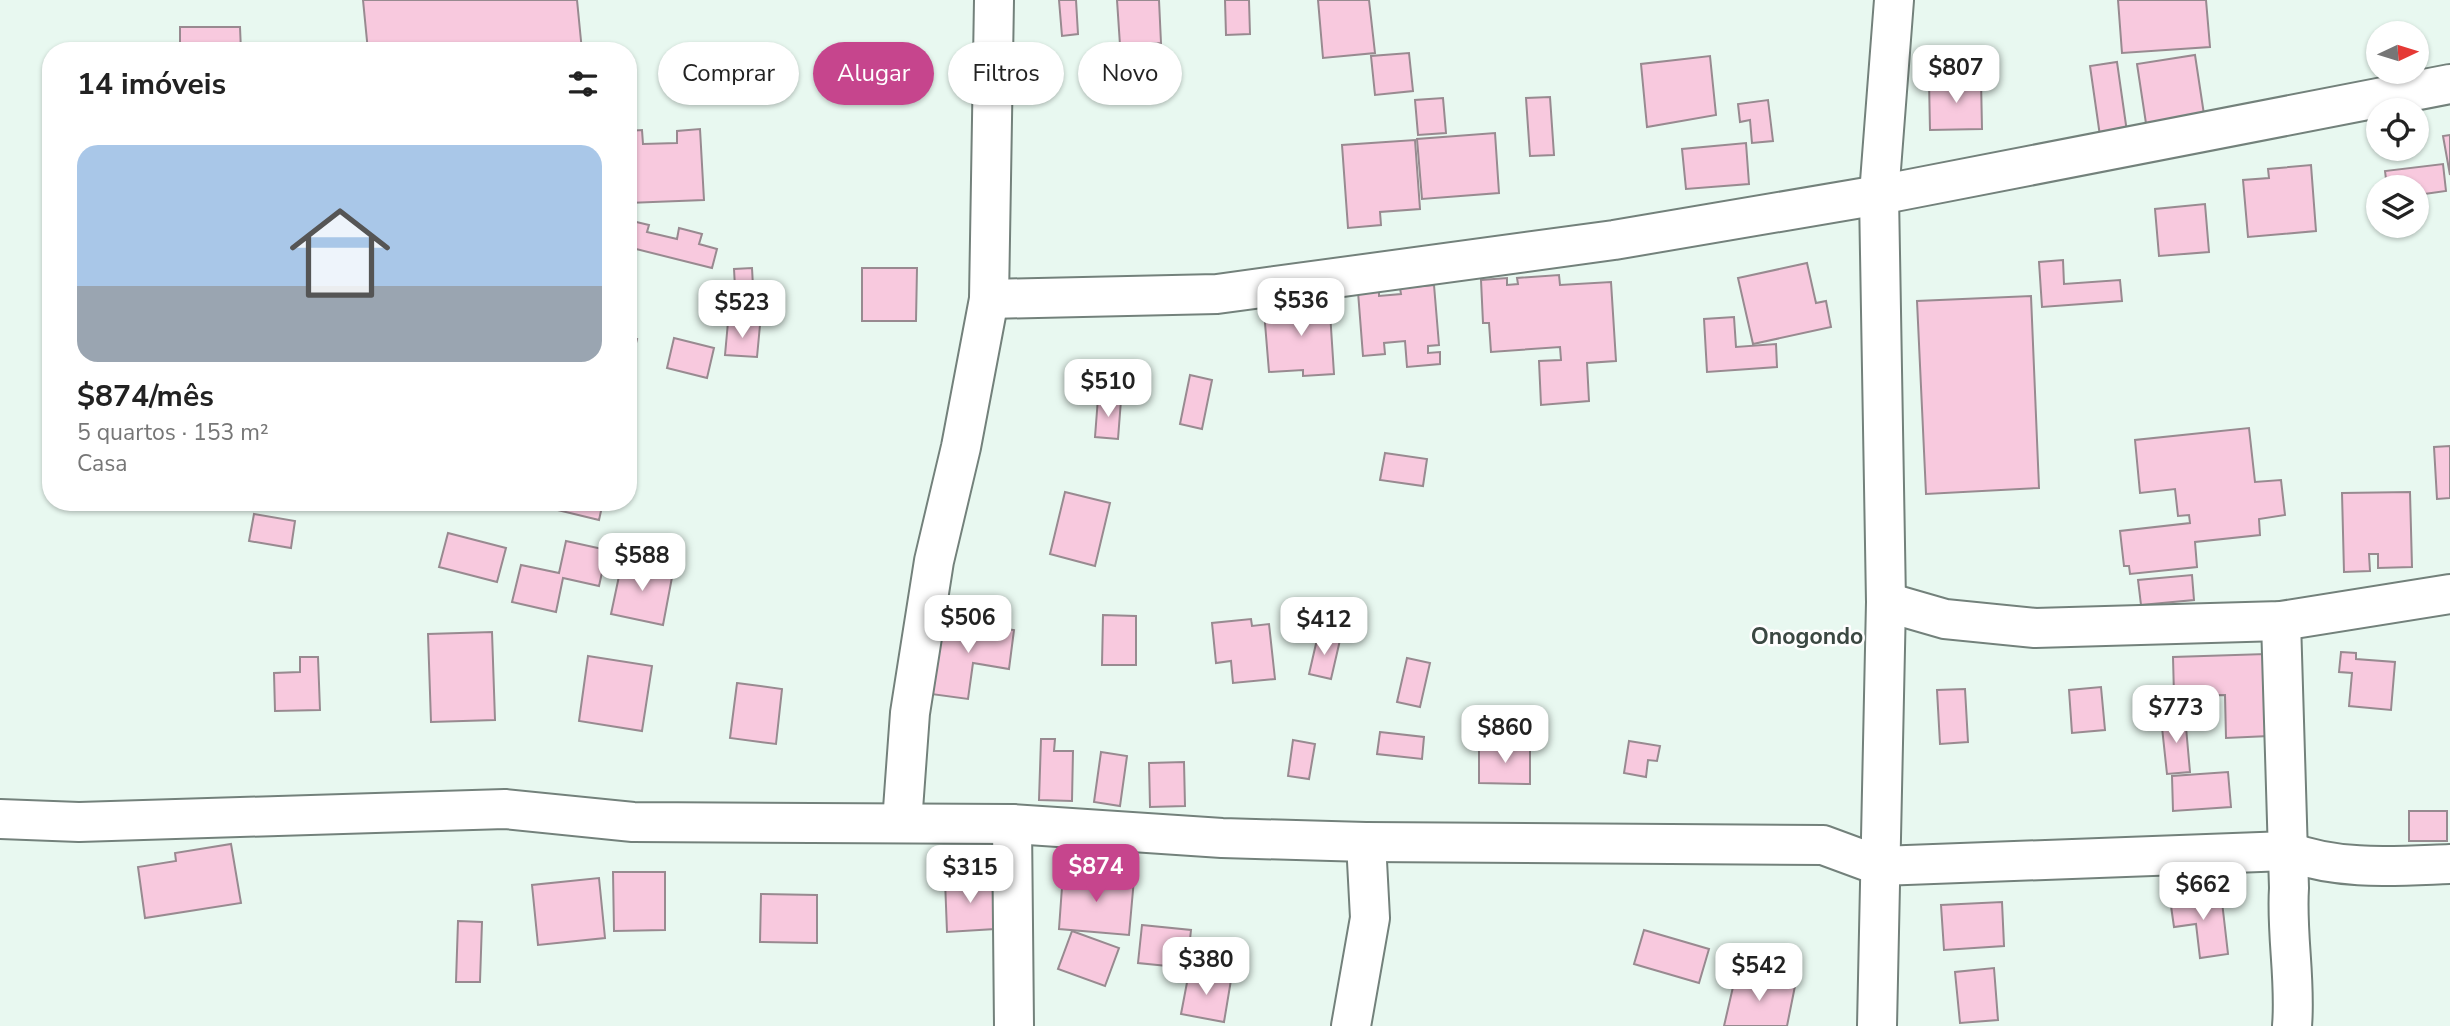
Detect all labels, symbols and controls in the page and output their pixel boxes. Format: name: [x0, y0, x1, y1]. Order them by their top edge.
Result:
north arrow: [2366, 21, 2429, 84]
map controls: [2366, 21, 2429, 238]
chip: Comprar: [658, 42, 799, 105]
chip: Alugar: [813, 42, 934, 105]
chip: Filtros: [948, 42, 1064, 105]
chip: Novo: [1078, 42, 1182, 105]
pin: $807: [1915, 46, 1997, 105]
text: $807: [1928, 52, 1984, 83]
text: 14 imóveis: [77, 64, 226, 105]
icon: filters: [564, 65, 602, 103]
button: locate: [2366, 98, 2429, 161]
button: layers: [2366, 175, 2429, 238]
icon: home: [277, 190, 403, 316]
pin: $536: [1260, 278, 1342, 338]
pin: $523: [701, 280, 783, 340]
text: $536: [1273, 285, 1329, 316]
text: $523: [714, 287, 770, 318]
pin: $510: [1067, 360, 1149, 419]
text: $510: [1080, 366, 1136, 397]
text: $874/mês: [77, 376, 214, 417]
text: 5 quartos · 153 m²: [77, 417, 269, 448]
text: Casa: [77, 448, 128, 479]
pin: $588: [601, 534, 683, 593]
text: $588: [614, 540, 670, 571]
pin: $506: [927, 596, 1009, 655]
pin: $412: [1283, 598, 1365, 657]
text: $506: [940, 602, 996, 633]
text: $412: [1296, 604, 1352, 635]
district label: Onogondo: [1751, 621, 1863, 652]
pin: $773: [2135, 686, 2217, 745]
text: $773: [2148, 692, 2204, 723]
pin: $860: [1464, 706, 1546, 765]
text: $860: [1477, 712, 1533, 743]
pin: $874: [1055, 844, 1137, 904]
pin: $315: [929, 846, 1011, 905]
text: $874: [1068, 851, 1124, 882]
text: $315: [942, 852, 998, 883]
pin: $662: [2162, 862, 2244, 922]
text: $662: [2175, 869, 2231, 900]
pin: $380: [1165, 937, 1247, 997]
text: $380: [1178, 944, 1234, 975]
pin: $542: [1718, 944, 1800, 1003]
text: $542: [1731, 950, 1787, 981]

